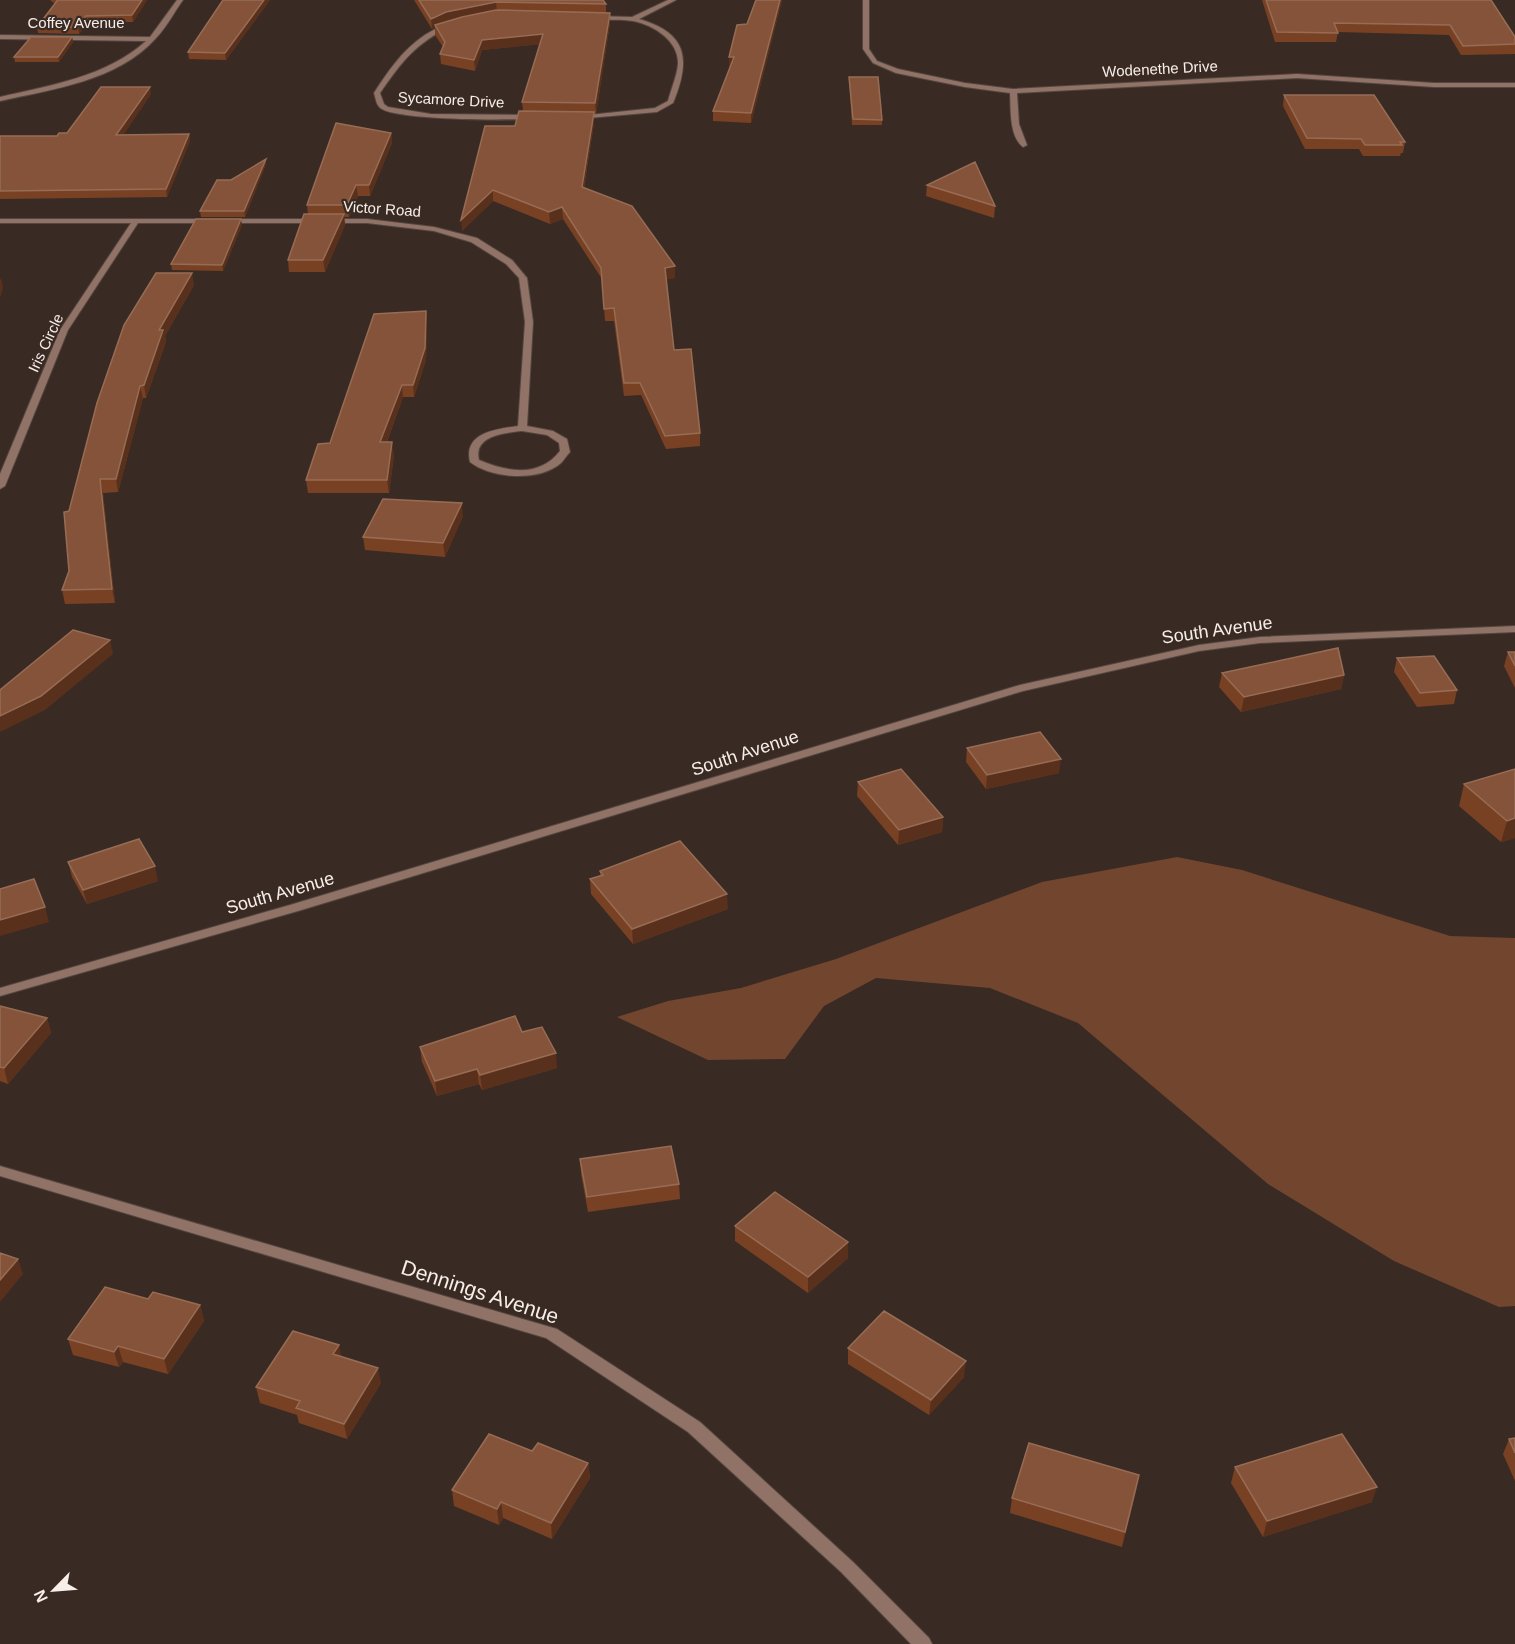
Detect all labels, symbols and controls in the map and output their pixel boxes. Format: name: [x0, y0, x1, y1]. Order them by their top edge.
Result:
street label: Coffey Avenue: [27, 14, 125, 31]
street label: Wodenethe Drive: [1102, 57, 1218, 80]
street label: Sycamore Drive: [397, 88, 505, 111]
street label: Victor Road: [342, 197, 422, 220]
street label: Iris Circle: [25, 311, 66, 375]
street label: South Avenue: [1160, 612, 1274, 648]
street label: South Avenue: [689, 726, 801, 780]
street label: South Avenue: [224, 868, 336, 918]
street label: Dennings Avenue: [398, 1255, 562, 1328]
north arrow: [24, 1560, 84, 1620]
text: N: [31, 1587, 51, 1605]

